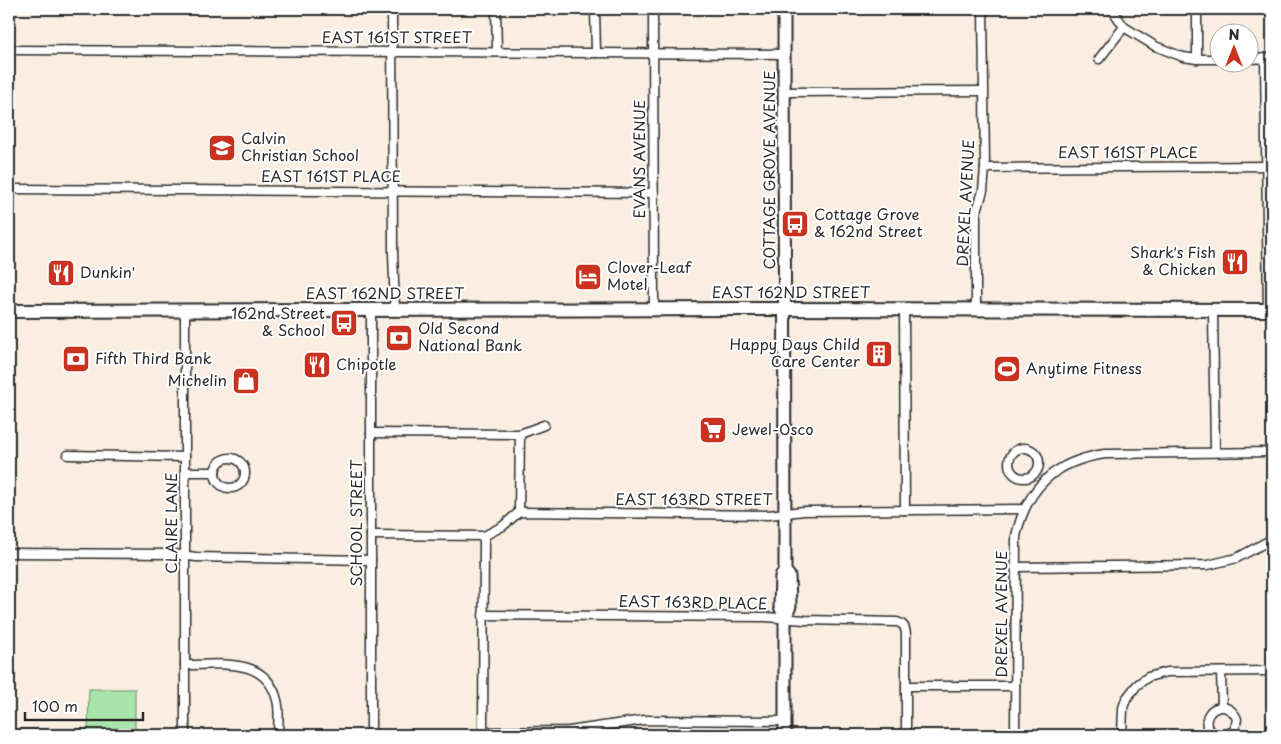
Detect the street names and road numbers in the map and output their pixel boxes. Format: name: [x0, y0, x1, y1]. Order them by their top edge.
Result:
street label: EAST 161ST STREET: [322, 25, 473, 48]
street label: COTTAGE GROVE AVENUE: [757, 71, 780, 269]
street label: EVANS AVENUE: [627, 100, 650, 219]
street label: DREXEL AVENUE: [950, 139, 979, 267]
street label: EAST 161ST PLACE: [1058, 140, 1198, 163]
street label: EAST 161ST PLACE: [261, 164, 401, 187]
street label: EAST 162ND STREET: [712, 280, 871, 303]
street label: EAST 162ND STREET: [306, 281, 465, 304]
street label: SCHOOL STREET: [344, 459, 367, 586]
street label: CLAIRE LANE: [159, 472, 182, 574]
street label: EAST 163RD STREET: [615, 487, 774, 510]
street label: DREXEL AVENUE: [989, 550, 1012, 678]
street label: EAST 163RD PLACE: [618, 589, 768, 614]

